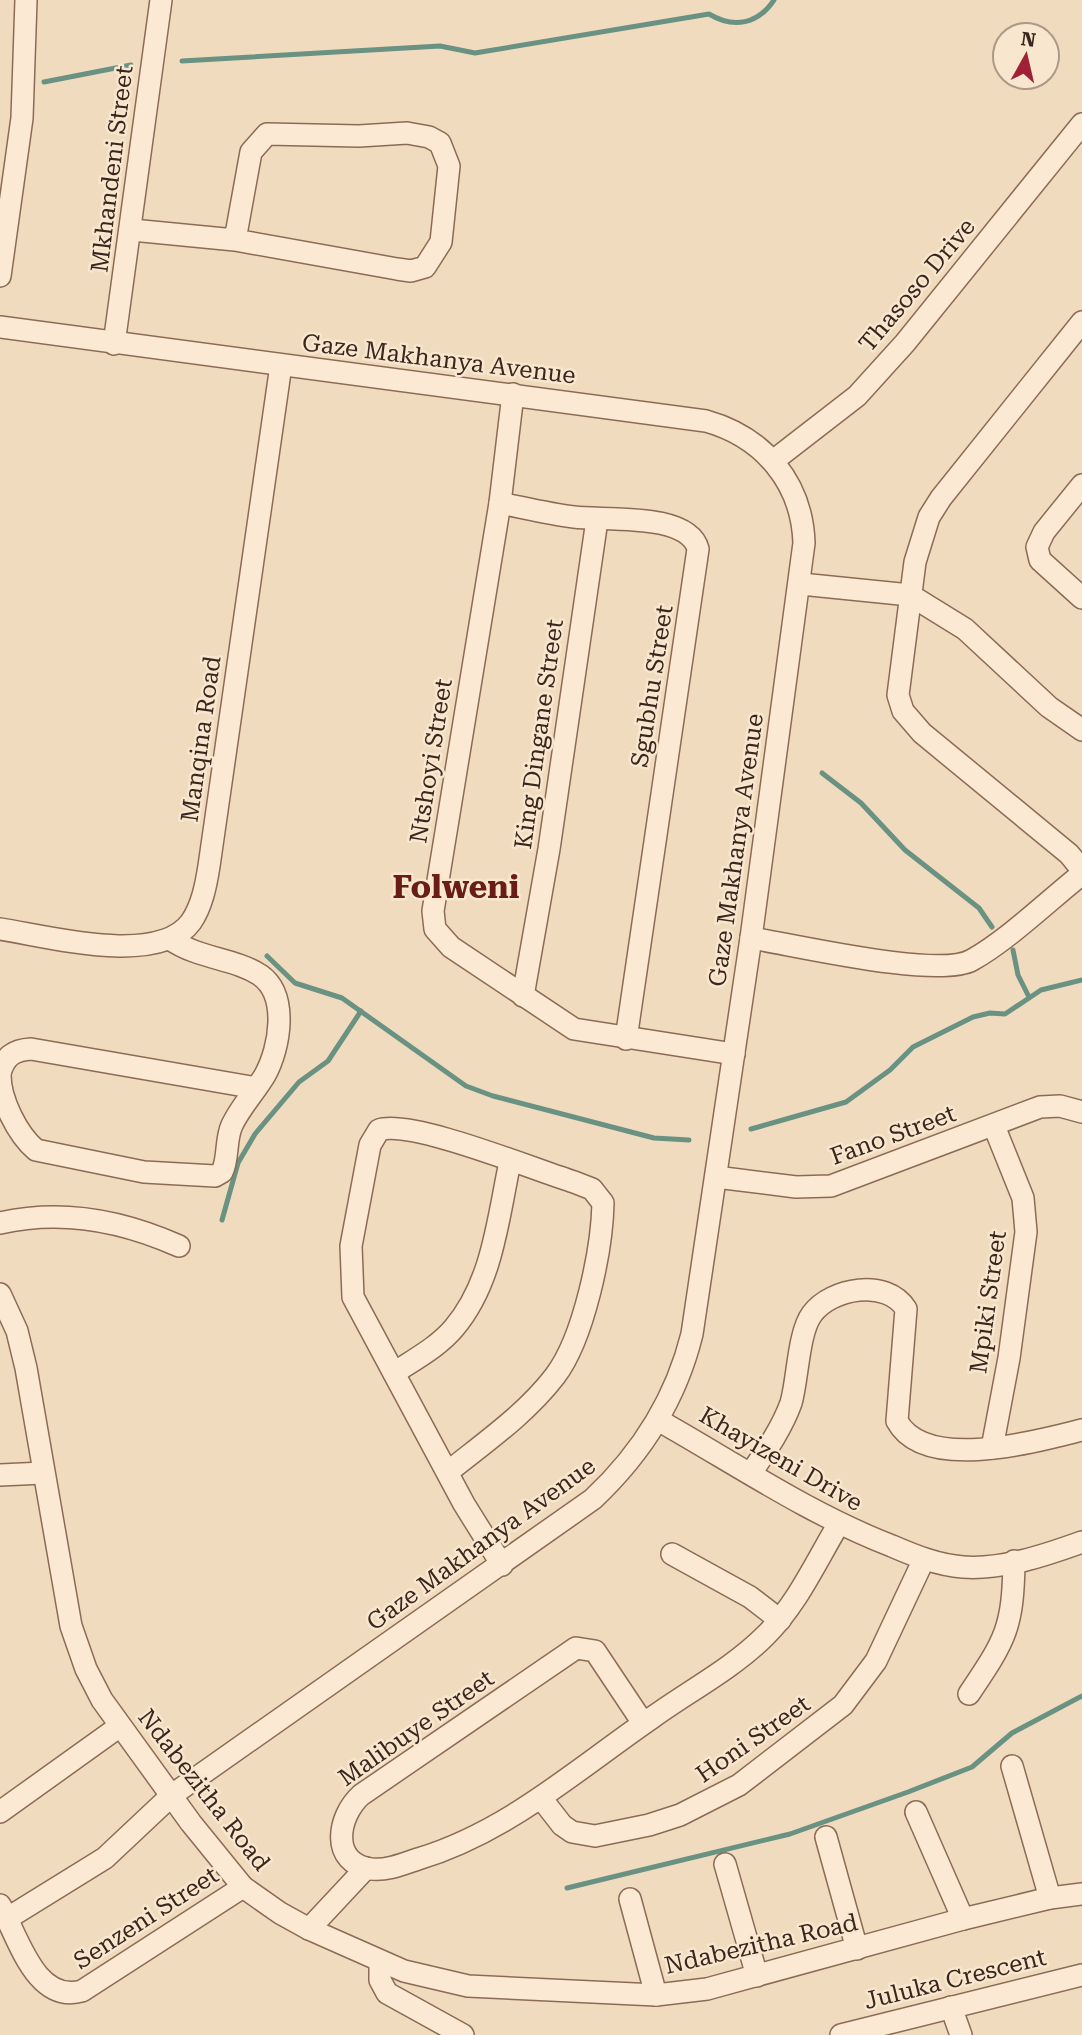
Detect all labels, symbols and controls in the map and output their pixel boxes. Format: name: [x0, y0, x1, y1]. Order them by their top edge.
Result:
north arrow: [991, 21, 1061, 91]
text: N: [1019, 27, 1038, 52]
street label: Mkhandeni Street: [85, 64, 139, 274]
street label: Thasoso Drive: [853, 213, 981, 357]
street label: Gaze Makhanya Avenue: [301, 328, 577, 390]
street label: Sgubhu Street: [625, 603, 679, 769]
street label: King Dingane Street: [509, 617, 569, 851]
street label: Manqina Road: [175, 654, 227, 824]
street label: Ntshoyi Street: [404, 677, 458, 845]
street label: Gaze Makhanya Avenue: [703, 712, 769, 988]
district label: Folweni: [393, 868, 520, 906]
street label: Fano Street: [827, 1099, 960, 1171]
street label: Mpiki Street: [964, 1229, 1012, 1375]
street label: Khayizeni Drive: [695, 1401, 867, 1517]
street label: Gaze Makhanya Avenue: [361, 1452, 601, 1636]
street label: Malibuye Street: [333, 1664, 499, 1792]
street label: Honi Street: [691, 1689, 815, 1788]
street label: Ndabezitha Road: [132, 1704, 276, 1876]
street label: Senzeni Street: [69, 1861, 223, 1975]
street label: Ndabezitha Road: [662, 1908, 860, 1980]
street label: Juluka Crescent: [861, 1943, 1049, 2015]

